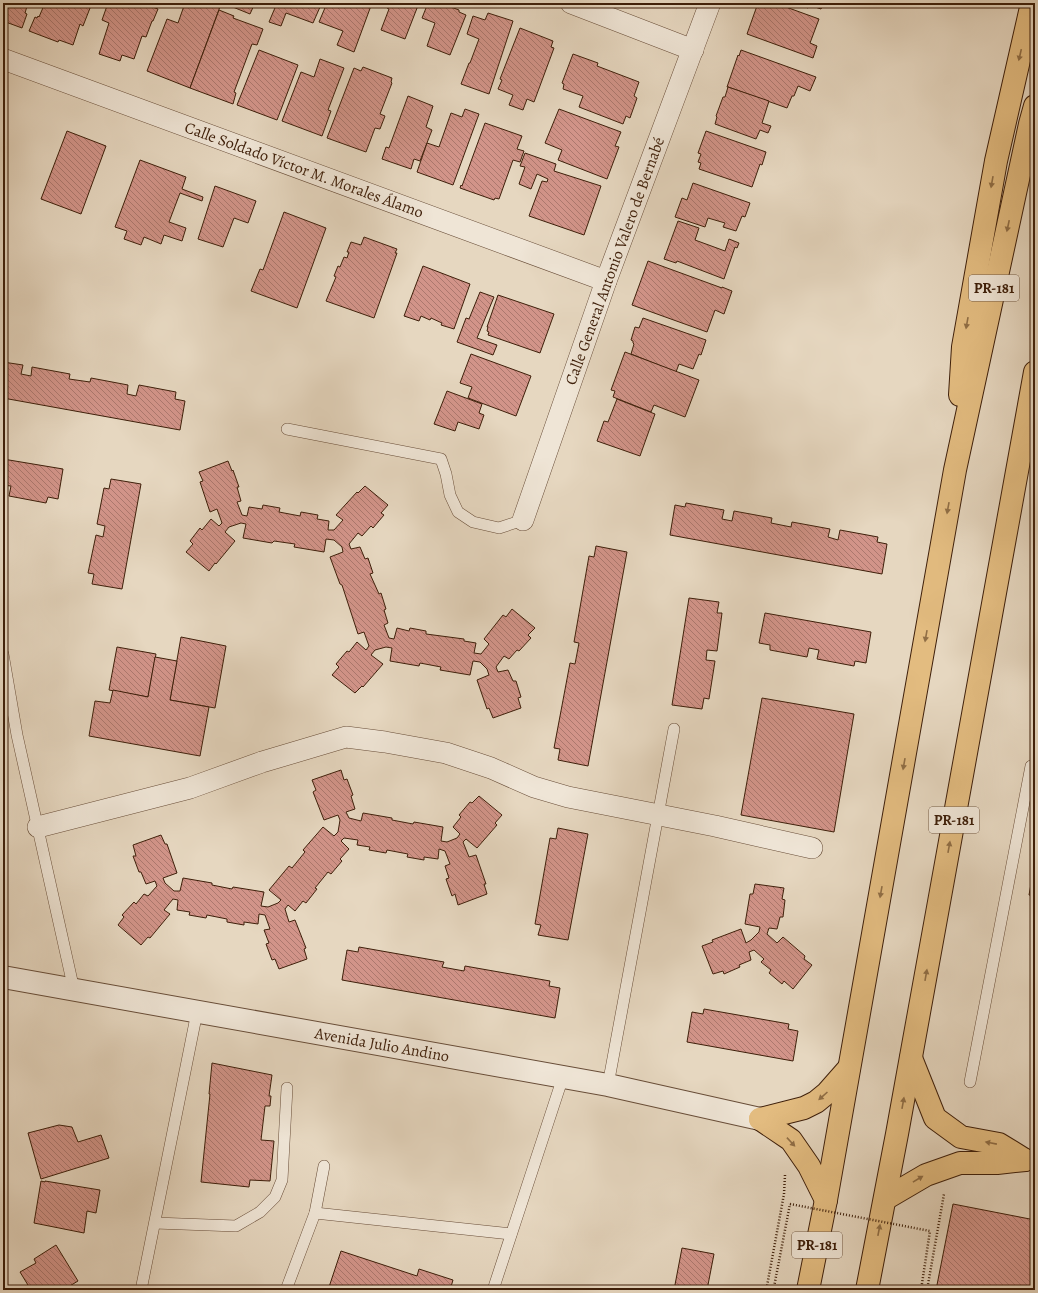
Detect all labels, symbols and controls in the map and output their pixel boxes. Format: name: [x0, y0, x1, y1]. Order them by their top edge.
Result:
one-way arrow: [1017, 48, 1023, 61]
street label: Calle Soldado Víctor M. Morales Álamo: [182, 116, 426, 224]
street label: Calle General Antonio Valero de Bernabé: [560, 134, 670, 388]
one-way arrow: [989, 175, 995, 188]
one-way arrow: [1004, 220, 1010, 232]
road number: PR-181: [969, 275, 1019, 301]
one-way arrow: [964, 317, 970, 329]
one-way arrow: [945, 502, 951, 514]
one-way arrow: [923, 630, 929, 642]
one-way arrow: [900, 758, 906, 770]
road number: PR-181: [929, 807, 979, 833]
one-way arrow: [946, 841, 952, 853]
one-way arrow: [878, 886, 884, 898]
one-way arrow: [923, 969, 929, 981]
street label: Avenida Julio Andino: [312, 1022, 451, 1068]
one-way arrow: [817, 1092, 828, 1101]
one-way arrow: [900, 1097, 906, 1109]
one-way arrow: [787, 1137, 796, 1147]
one-way arrow: [985, 1139, 997, 1145]
one-way arrow: [912, 1176, 924, 1183]
one-way arrow: [876, 1224, 882, 1237]
road number: PR-181: [792, 1232, 842, 1258]

